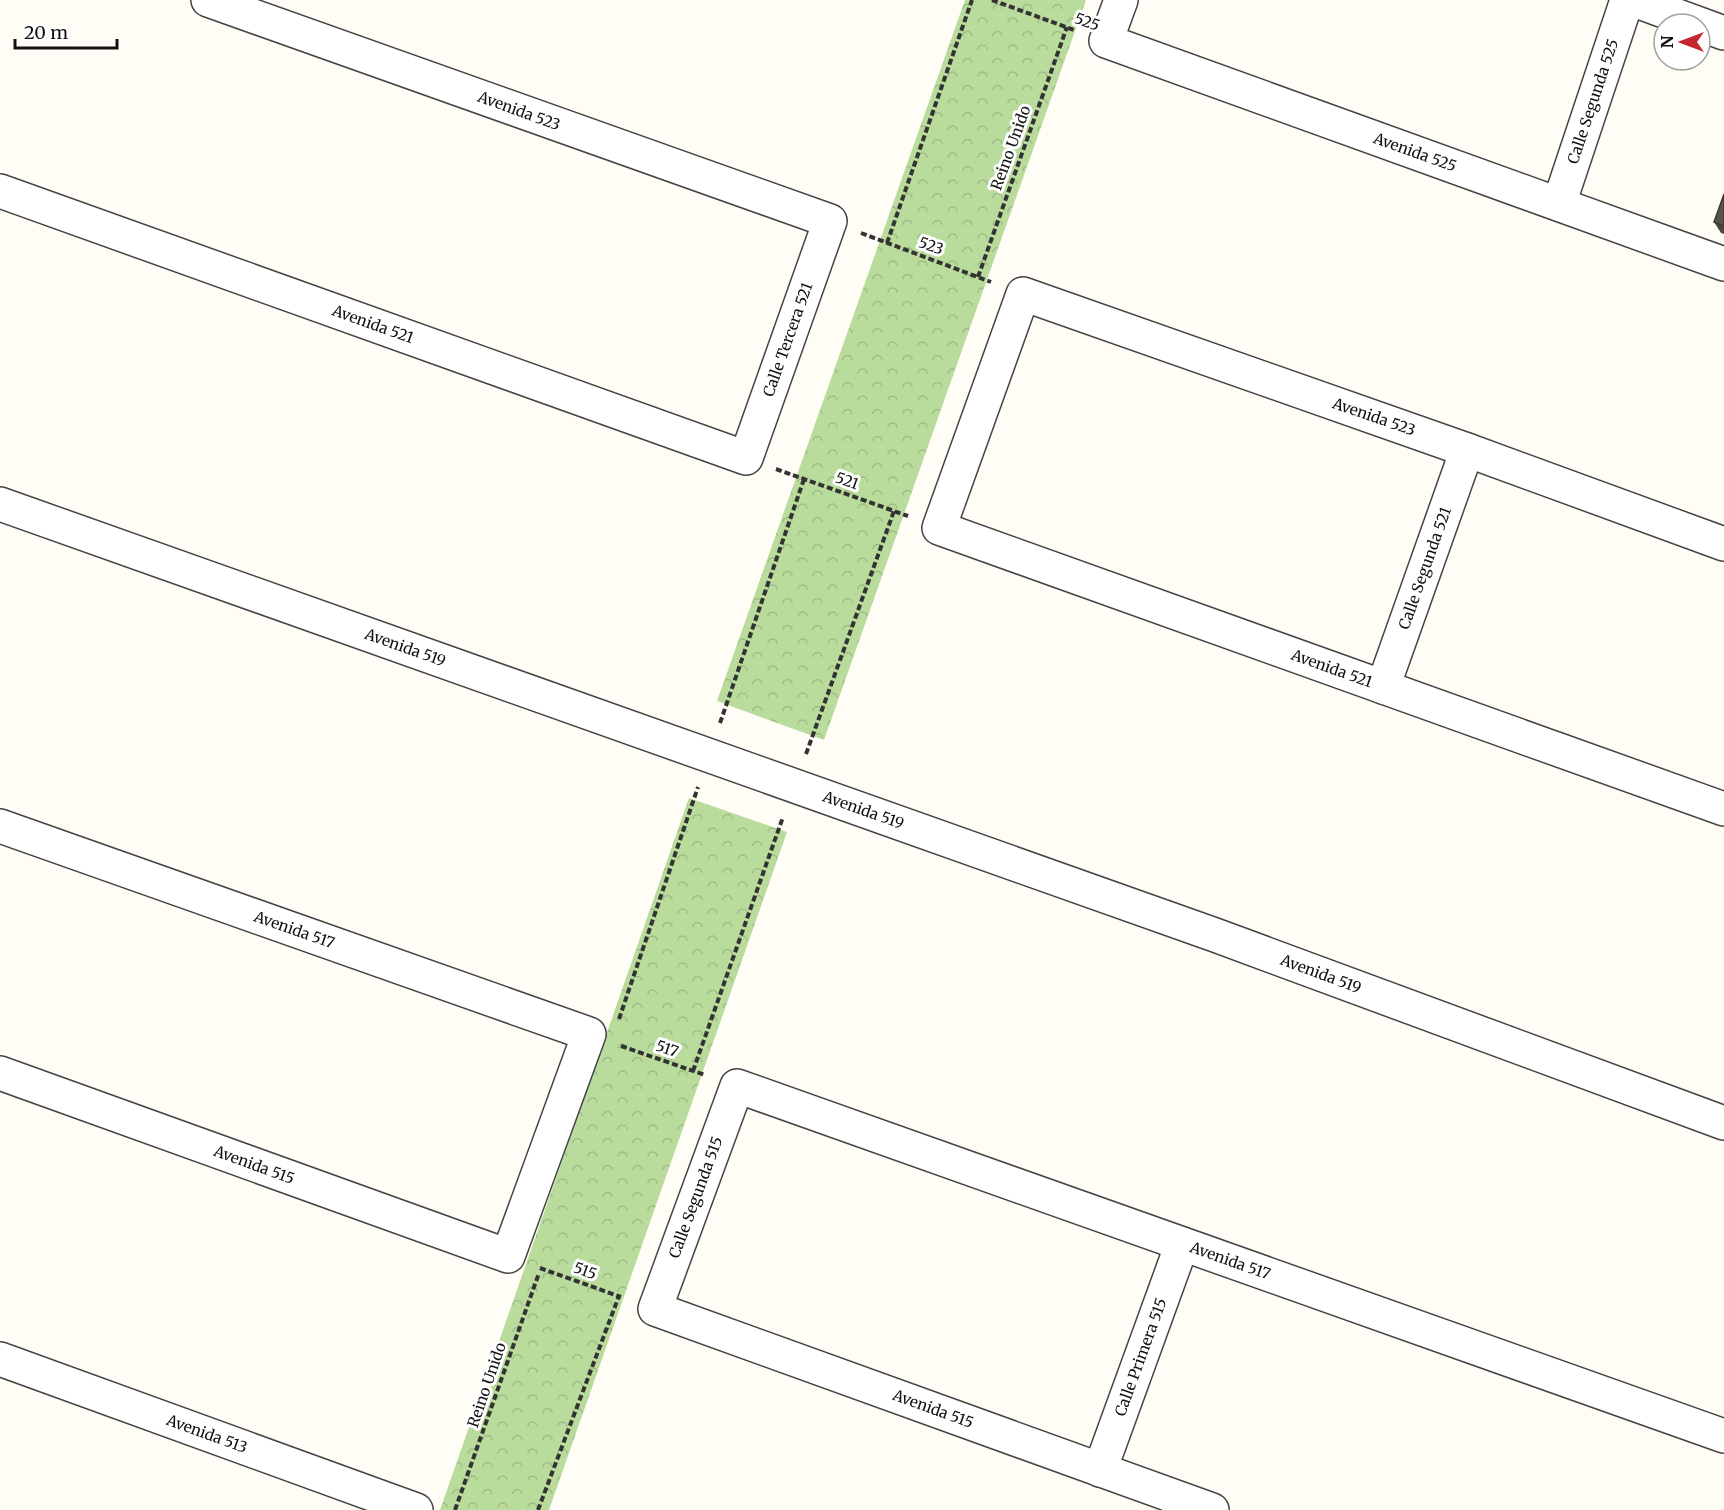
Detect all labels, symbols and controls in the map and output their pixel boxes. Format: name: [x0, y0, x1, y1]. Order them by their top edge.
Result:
street label: 525: [1072, 8, 1102, 35]
scale bar: [15, 12, 117, 50]
north arrow: [1652, 12, 1712, 72]
text: 20 m: [24, 21, 68, 44]
text: N: [1657, 35, 1677, 48]
street label: Calle Segunda 525: [1563, 37, 1622, 166]
street label: Avenida 523: [474, 86, 563, 134]
street label: Reino Unido: [986, 103, 1035, 193]
street label: Avenida 525: [1370, 128, 1459, 176]
street label: 523: [916, 232, 946, 259]
street label: Calle Tercera 521: [759, 280, 817, 399]
street label: Avenida 521: [329, 300, 416, 347]
street label: Avenida 523: [1329, 393, 1418, 440]
street label: 521: [833, 468, 862, 494]
street label: Calle Segunda 521: [1394, 504, 1455, 632]
street label: Avenida 519: [361, 624, 448, 670]
street label: Avenida 521: [1288, 645, 1375, 691]
street label: Avenida 519: [819, 786, 906, 833]
street label: Avenida 517: [251, 906, 337, 952]
street label: Avenida 519: [1277, 950, 1364, 997]
street label: 517: [653, 1036, 681, 1061]
street label: Calle Segunda 515: [665, 1134, 727, 1261]
street label: Avenida 515: [210, 1141, 297, 1188]
street label: Avenida 517: [1187, 1237, 1273, 1284]
street label: 515: [571, 1258, 599, 1283]
street label: Calle Primera 515: [1110, 1295, 1171, 1419]
street label: Reino Unido: [463, 1340, 510, 1430]
street label: Avenida 515: [889, 1385, 976, 1432]
street label: Avenida 513: [163, 1410, 250, 1457]

